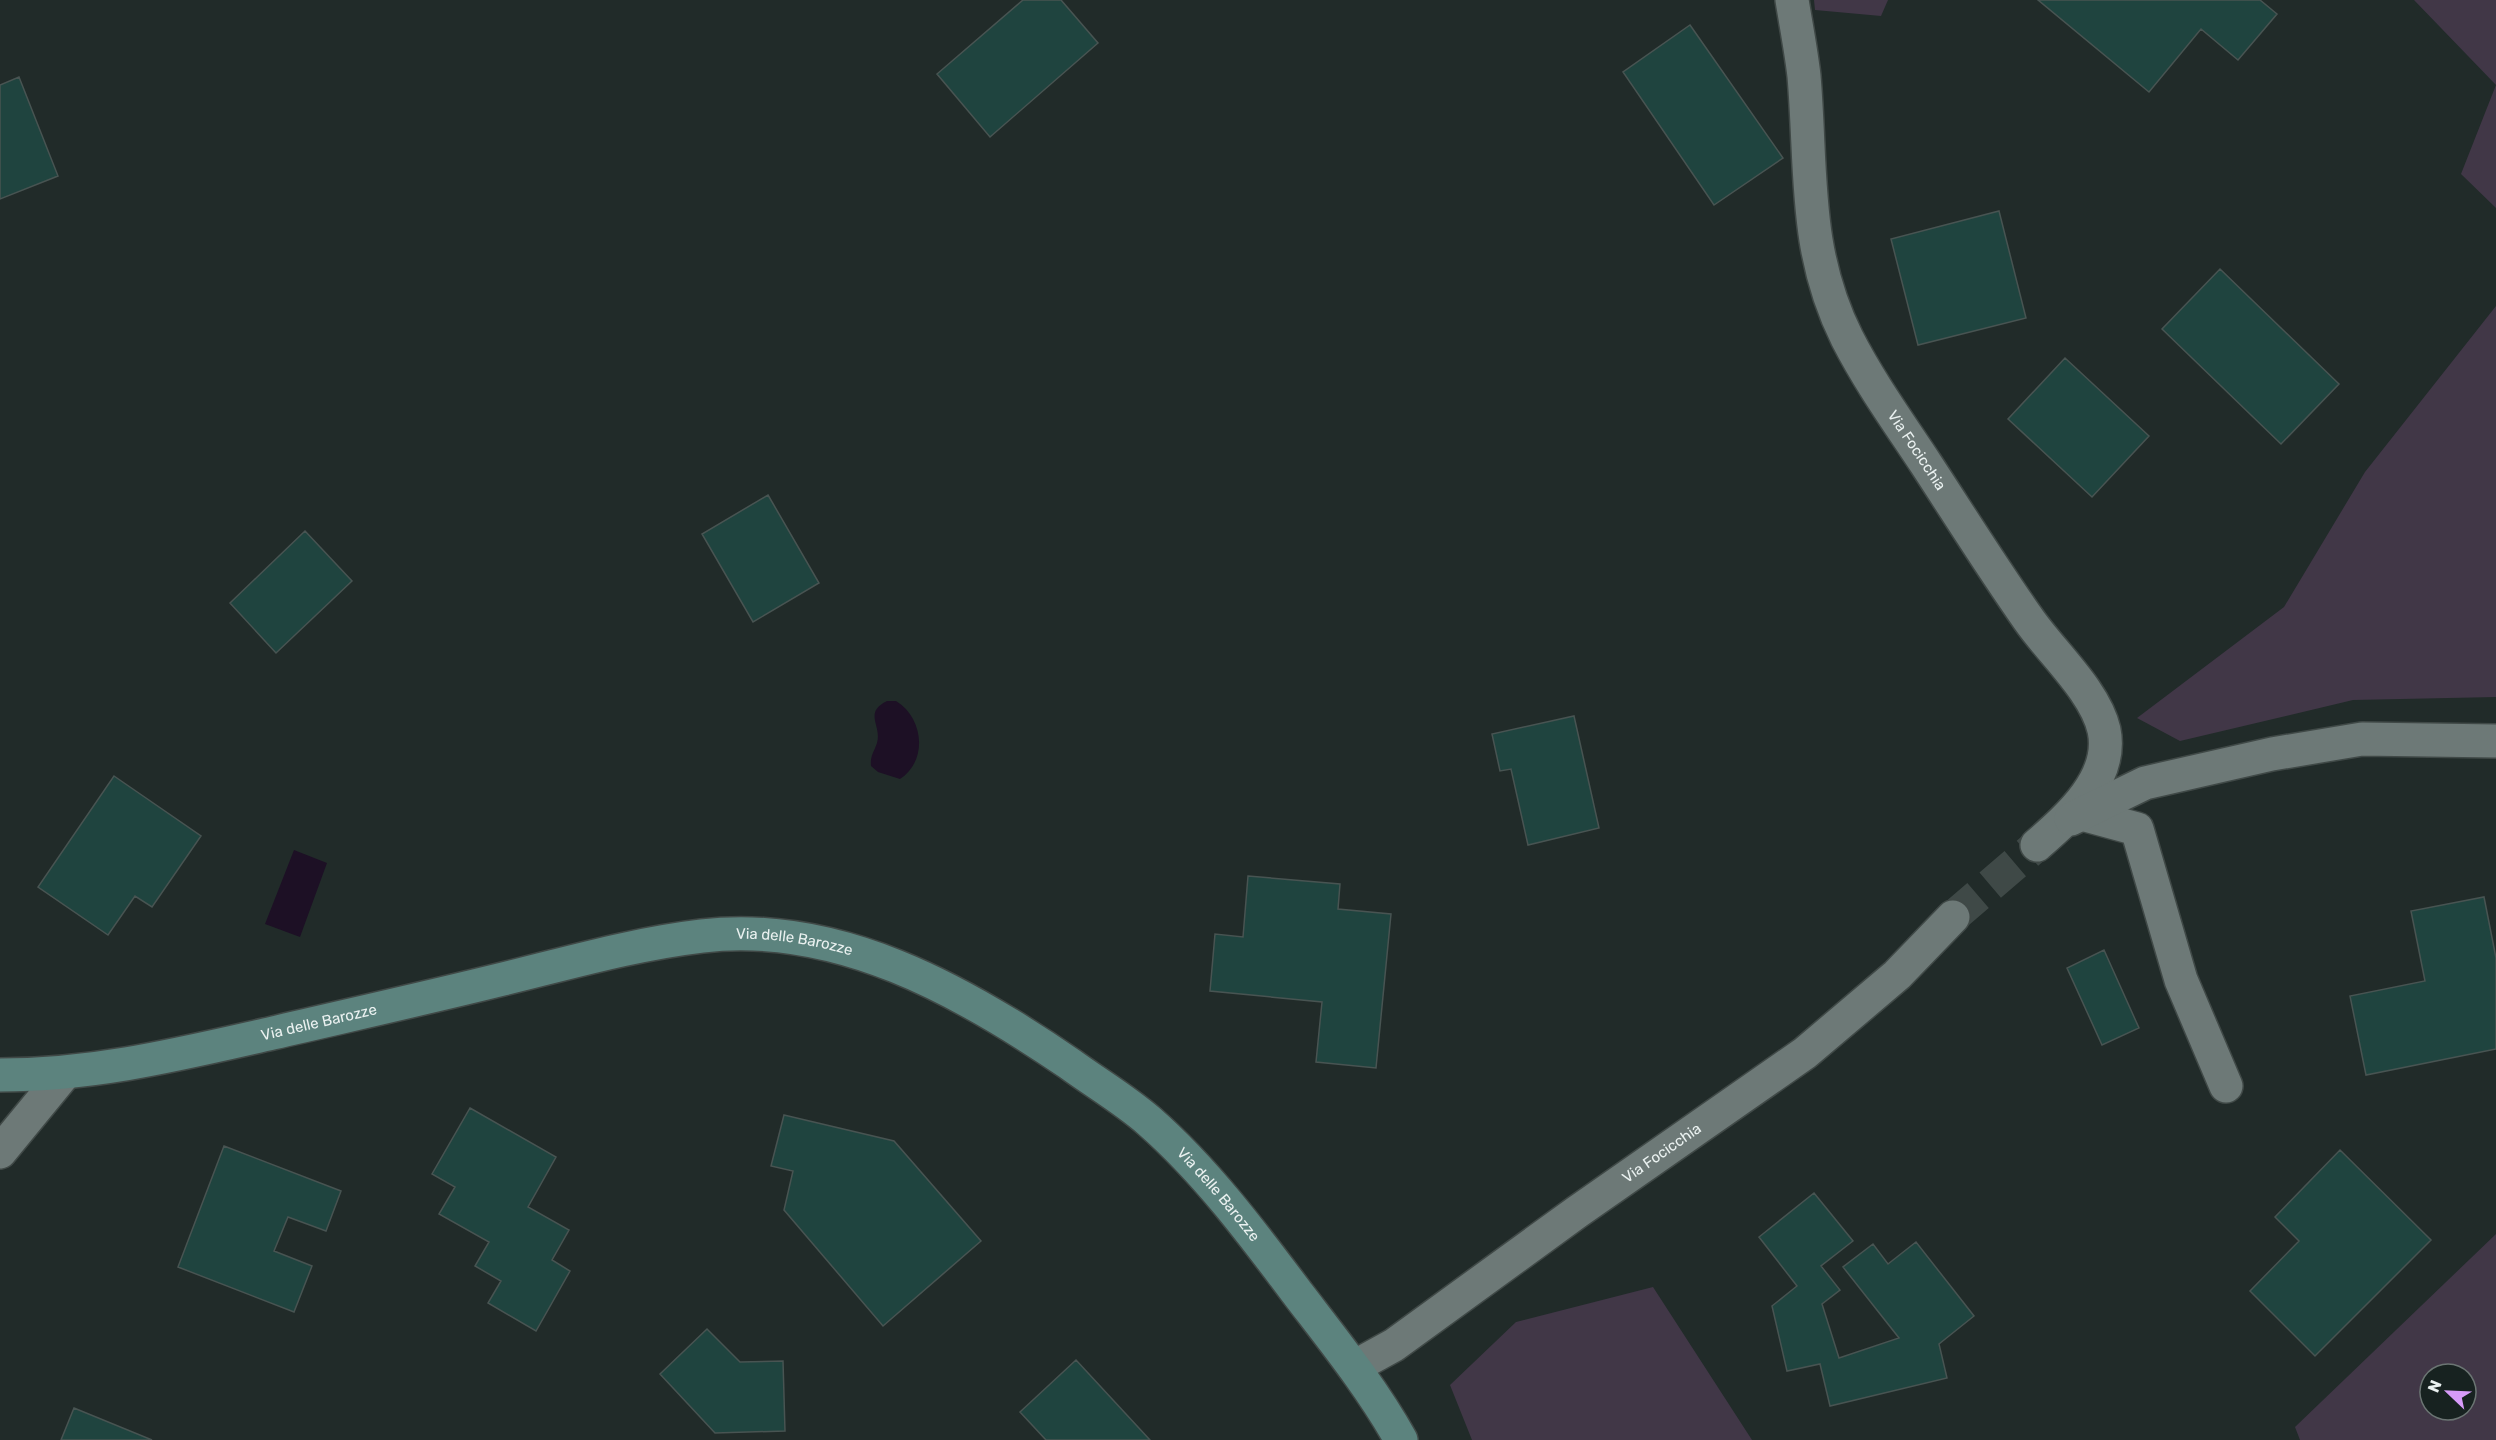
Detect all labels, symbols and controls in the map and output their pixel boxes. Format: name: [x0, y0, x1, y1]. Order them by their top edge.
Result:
street label: Via Focicchia: [1884, 407, 1950, 494]
street label: Via delle Barozze: [736, 925, 855, 960]
street label: Via delle Barozze: [259, 1000, 379, 1044]
street label: Via Focicchia: [1619, 1119, 1705, 1187]
street label: Via delle Barozze: [1173, 1144, 1264, 1245]
north arrow: [2418, 1362, 2478, 1422]
text: N: [2424, 1377, 2446, 1395]

